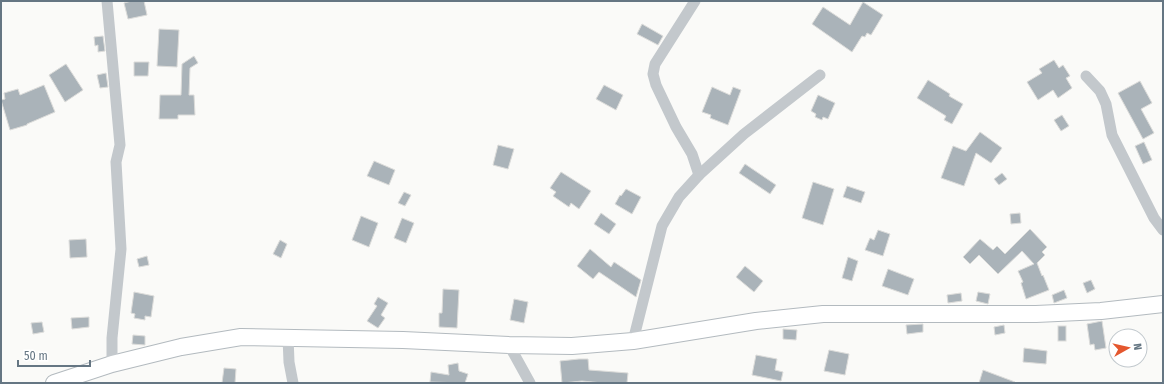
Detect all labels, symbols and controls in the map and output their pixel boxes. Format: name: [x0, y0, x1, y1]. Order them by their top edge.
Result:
north arrow: [1108, 328, 1148, 368]
scale bar: [18, 342, 90, 368]
text: N: [1131, 343, 1144, 351]
text: 50 m: [24, 349, 48, 363]

